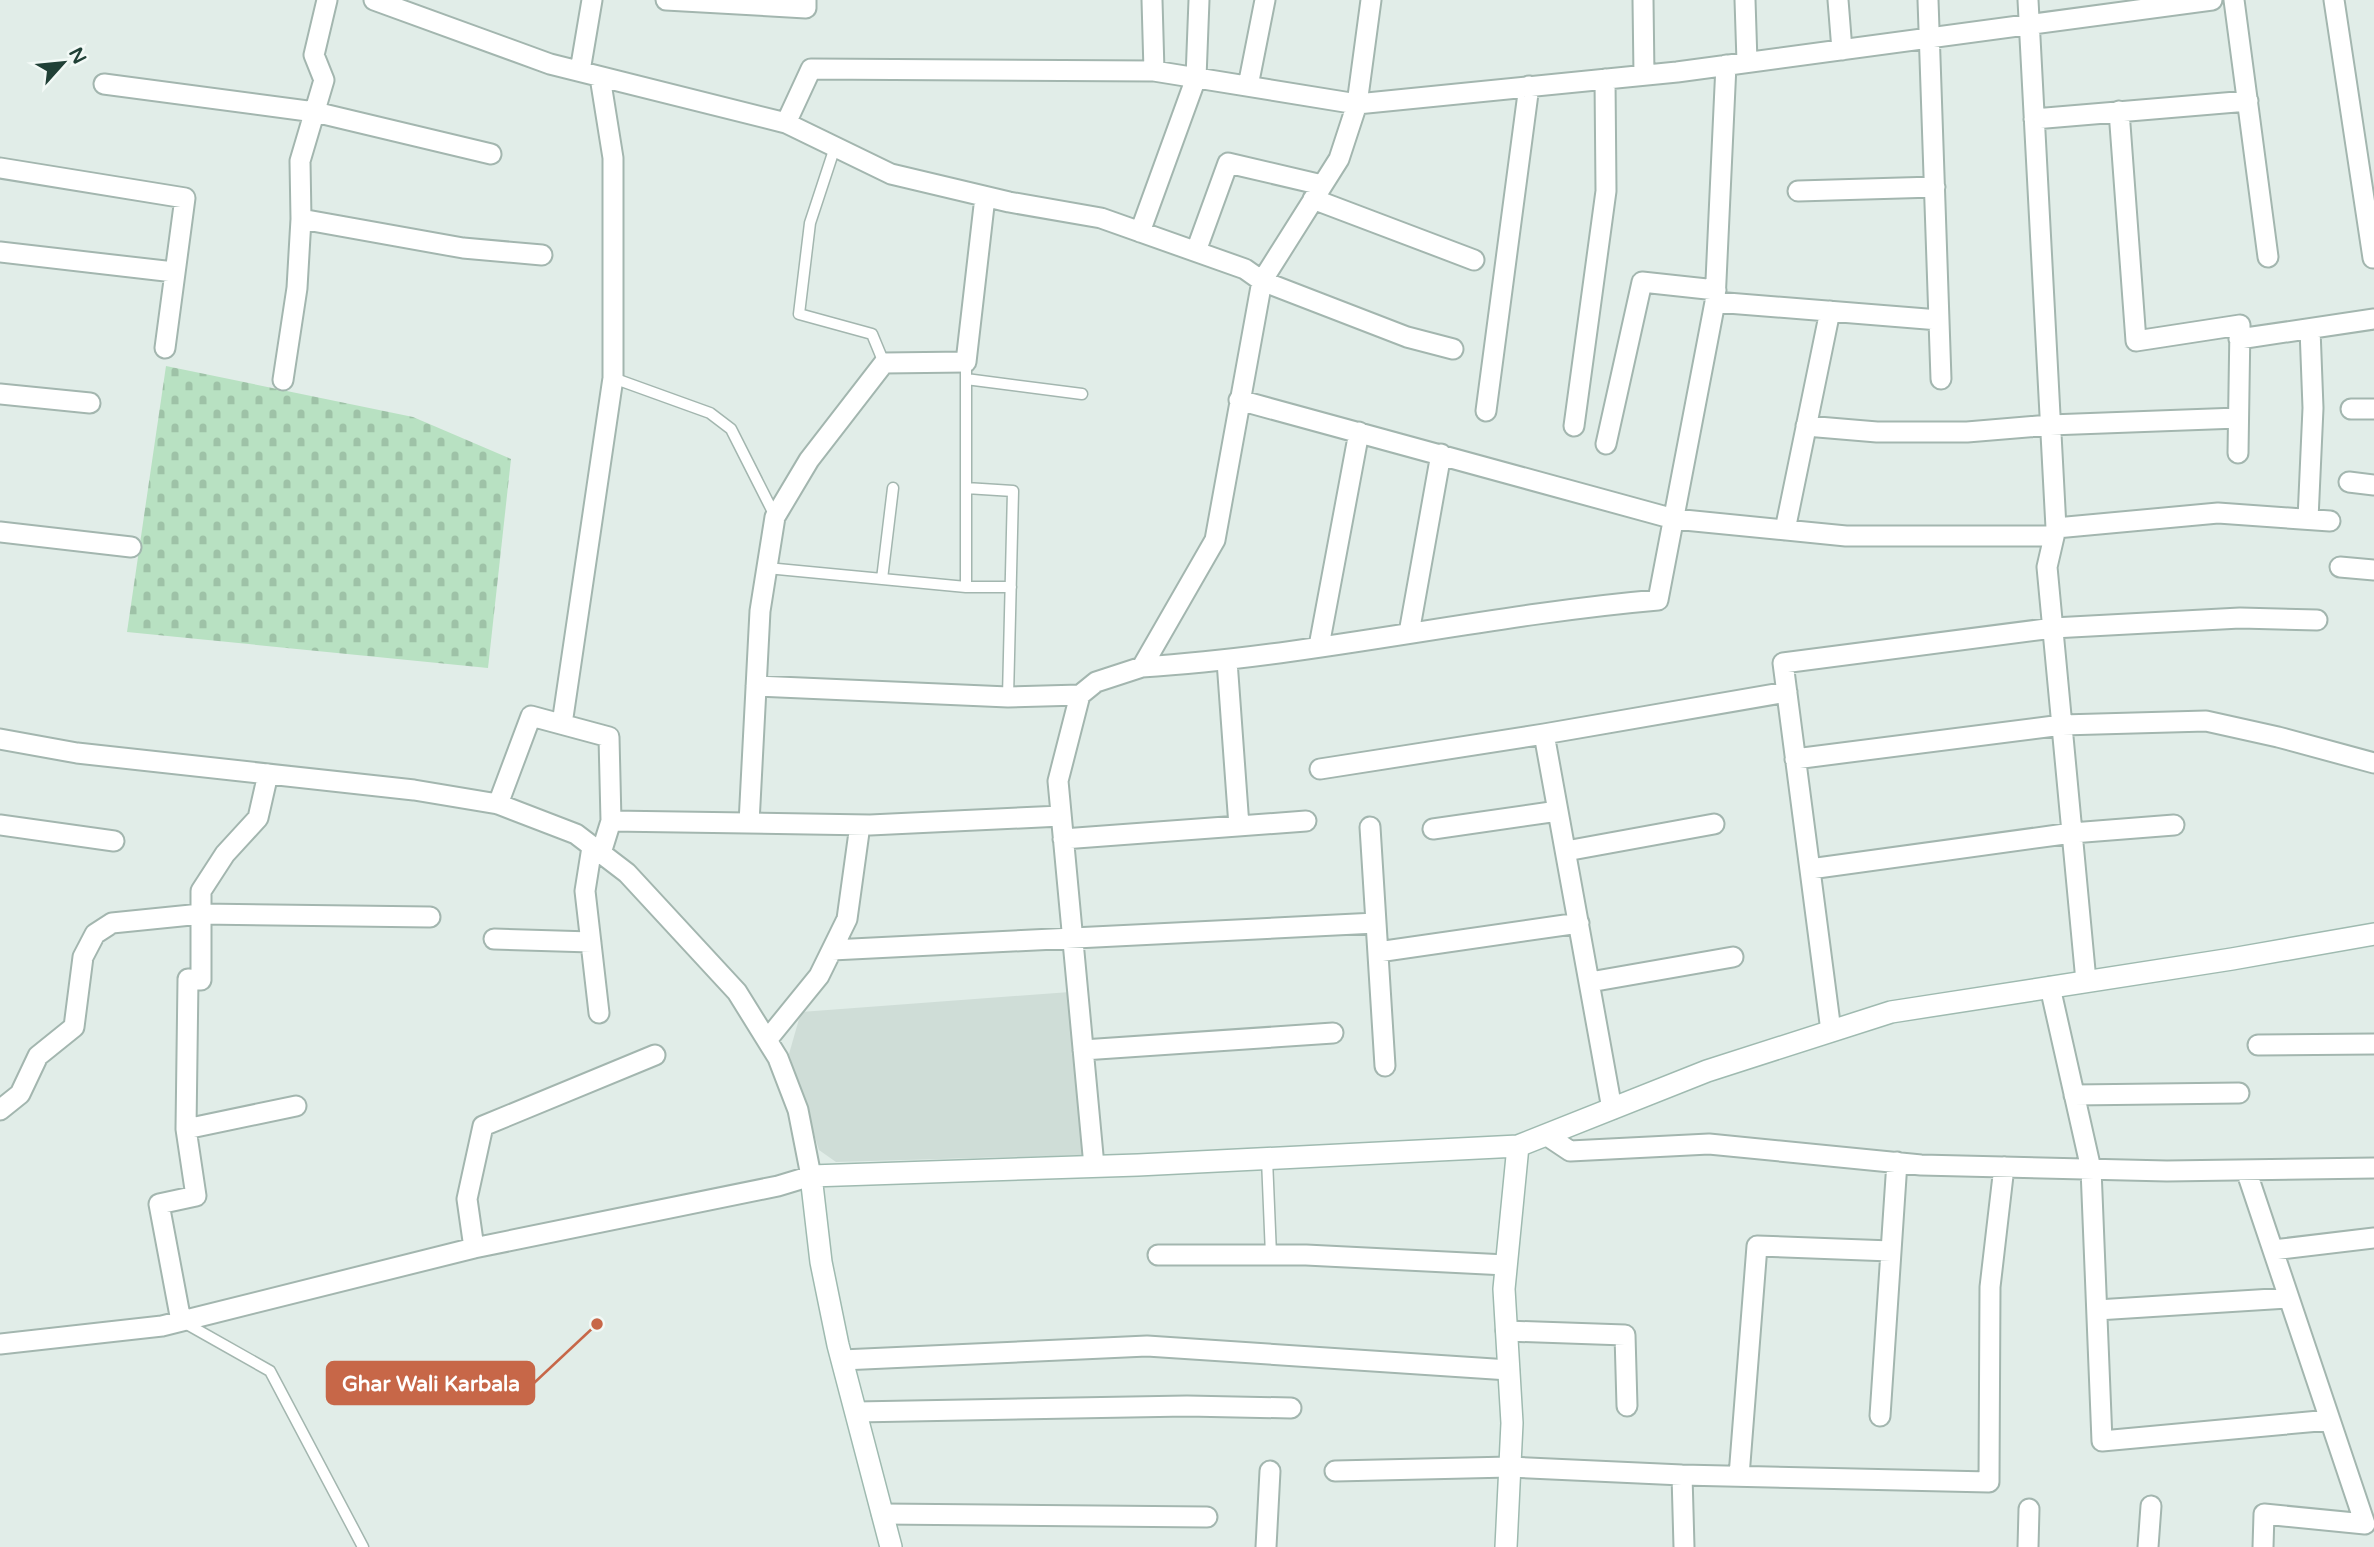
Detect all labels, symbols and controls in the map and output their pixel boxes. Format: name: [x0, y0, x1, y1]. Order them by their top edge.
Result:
north arrow: [28, 28, 98, 98]
text: N: [64, 44, 91, 68]
callout: Ghar Wali Karbala: [327, 1362, 534, 1404]
text: Ghar Wali Karbala: [342, 1372, 520, 1397]

